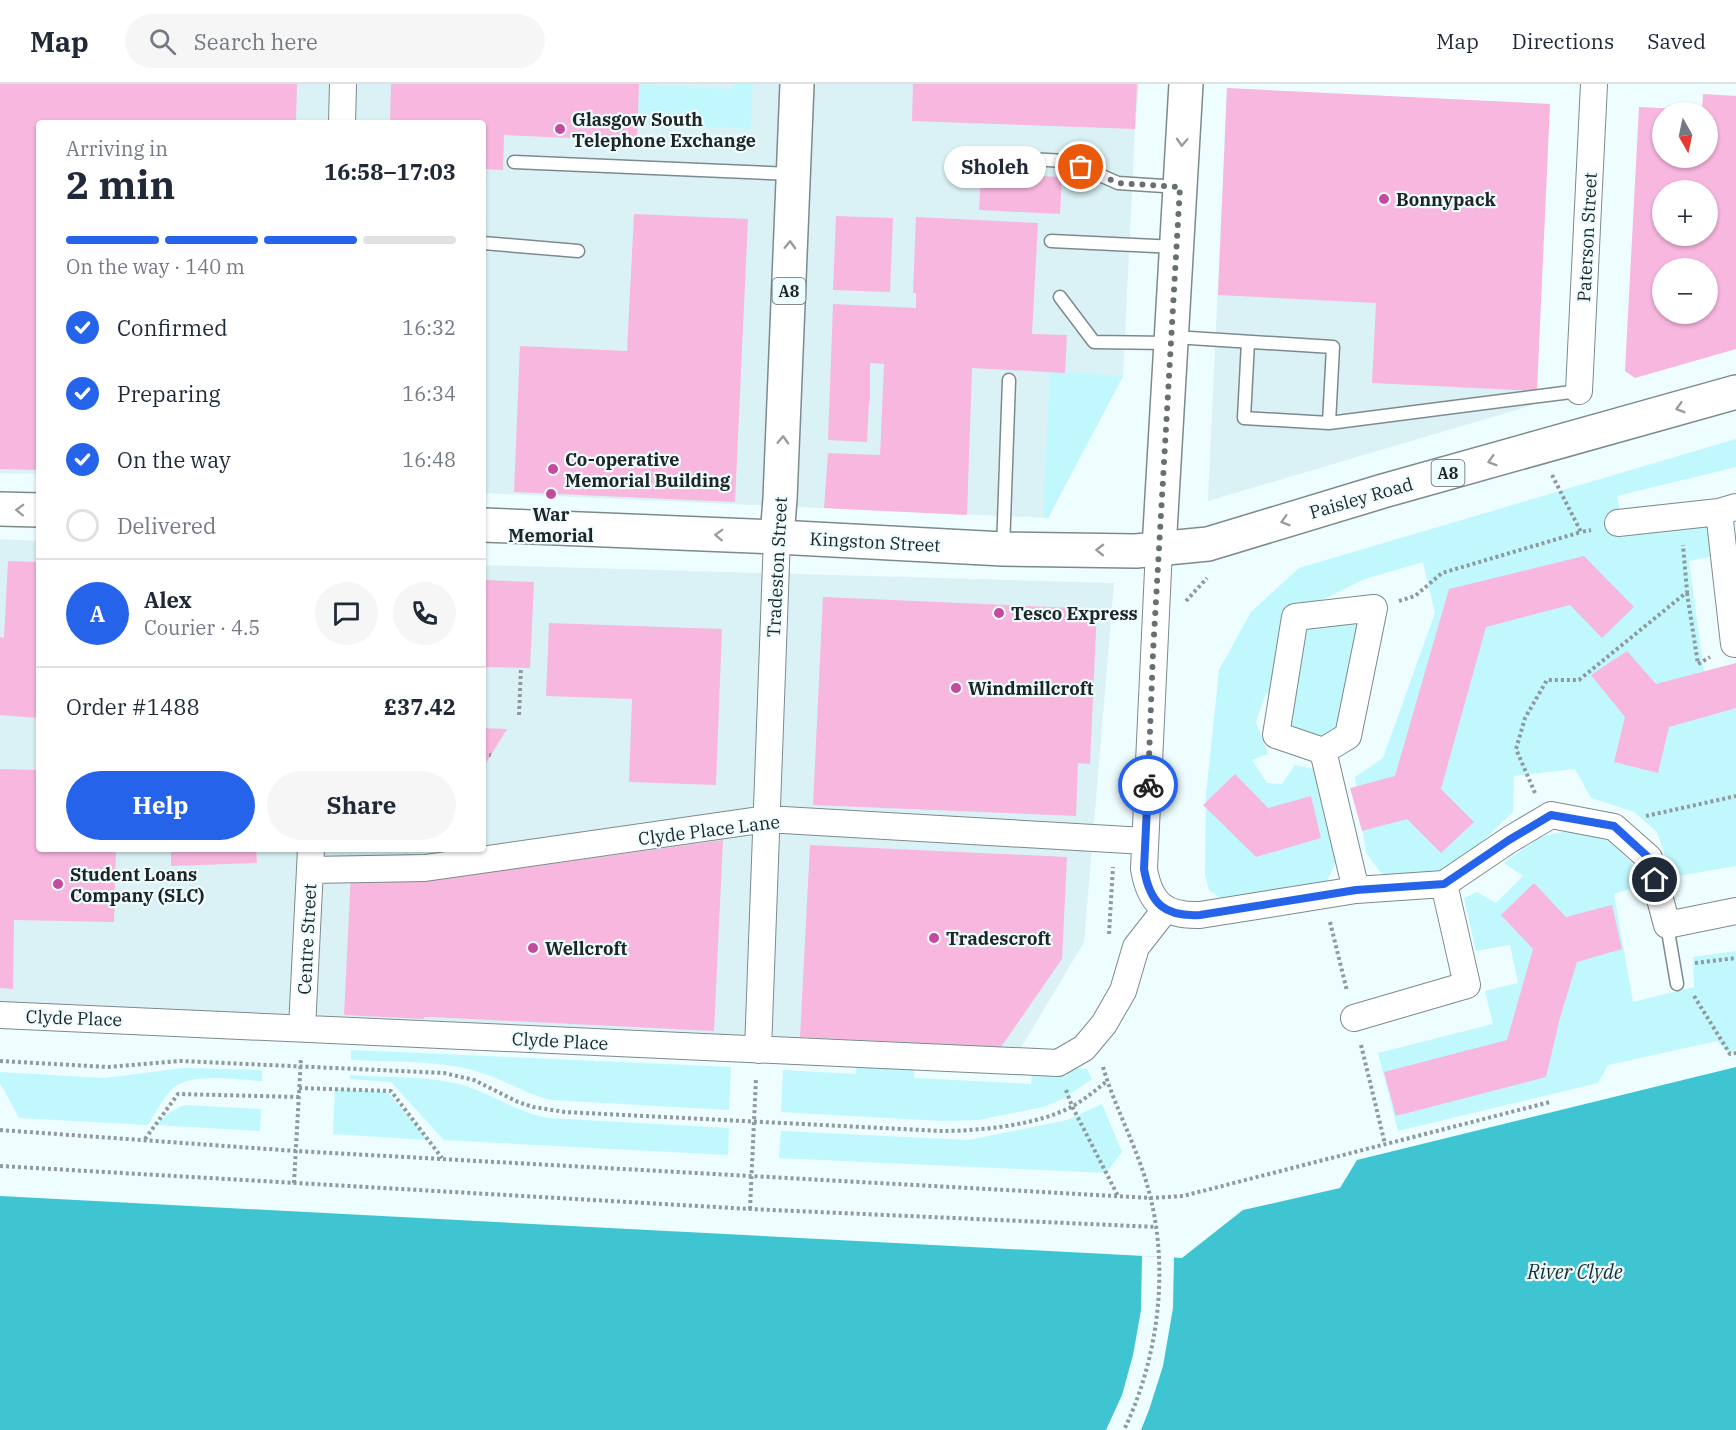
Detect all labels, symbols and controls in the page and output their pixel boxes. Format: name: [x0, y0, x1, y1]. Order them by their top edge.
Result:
search box: [125, 14, 545, 68]
text: Map: [30, 23, 89, 60]
icon: search: [146, 25, 179, 58]
text: Search here: [194, 27, 318, 56]
text: Map: [1436, 27, 1479, 55]
text: Directions: [1512, 27, 1614, 55]
text: Saved: [1647, 27, 1706, 55]
north arrow: [1652, 102, 1718, 168]
map controls: [1652, 102, 1718, 324]
place label: Glasgow South Telephone Exchange: [572, 108, 756, 152]
marker: Glasgow South Telephone Exchange: [553, 122, 567, 136]
text: Arriving in: [66, 135, 168, 162]
one-way arrow: [1176, 138, 1189, 147]
pin: [1055, 141, 1106, 192]
callout: Sholeh: [943, 146, 1045, 188]
icon: bag: [1064, 150, 1097, 183]
text: Sholeh: [961, 153, 1029, 180]
text: 16:58–17:03: [324, 157, 456, 186]
text: 2 min: [66, 159, 175, 210]
street label: Paterson Street: [1572, 172, 1602, 302]
button: +: [1652, 180, 1718, 246]
place label: Bonnypack: [1396, 188, 1497, 211]
marker: Bonnypack: [1377, 192, 1391, 206]
one-way arrow: [784, 241, 797, 250]
text: On the way · 140 m: [66, 253, 245, 280]
button: −: [1652, 258, 1718, 324]
road number: A8: [772, 278, 806, 304]
icon: check: [66, 311, 99, 344]
text: Confirmed: [117, 313, 228, 342]
text: 16:32: [402, 314, 456, 341]
icon: check: [66, 377, 99, 410]
text: Preparing: [117, 379, 221, 408]
text: 16:34: [402, 380, 456, 407]
one-way arrow: [1675, 401, 1686, 413]
one-way arrow: [776, 436, 789, 445]
icon: check: [66, 443, 99, 476]
text: On the way: [117, 445, 231, 474]
text: 16:48: [402, 446, 456, 473]
place label: Co-operative Memorial Building: [565, 448, 731, 492]
one-way arrow: [1487, 454, 1498, 466]
road number: A8: [1432, 460, 1464, 486]
marker: Co-operative Memorial Building: [546, 462, 560, 476]
street label: Paisley Road: [1306, 472, 1416, 524]
marker: War Memorial: [544, 487, 558, 501]
street label: Tradeston Street: [762, 496, 792, 638]
one-way arrow: [15, 503, 24, 516]
place label: War Memorial: [508, 503, 594, 547]
text: Delivered: [117, 511, 216, 540]
one-way arrow: [1280, 514, 1291, 526]
street label: Kingston Street: [809, 527, 941, 557]
one-way arrow: [714, 528, 723, 541]
one-way arrow: [1096, 544, 1105, 556]
button: chat: [315, 582, 378, 645]
button: phone: [393, 582, 456, 645]
text: Alex: [144, 585, 192, 614]
text: A: [90, 599, 105, 628]
place label: Tesco Express: [1011, 602, 1138, 625]
marker: Tesco Express: [992, 606, 1006, 620]
text: Courier · 4.5: [144, 614, 260, 641]
place label: Windmillcroft: [968, 677, 1094, 700]
marker: Windmillcroft: [949, 681, 963, 695]
text: Order #1488: [66, 692, 200, 721]
text: £37.42: [384, 692, 456, 721]
courier: [1118, 755, 1178, 815]
icon: bike: [1132, 769, 1165, 802]
button: Help: [66, 771, 255, 840]
button: Share: [267, 771, 456, 840]
street label: Clyde Place Lane: [637, 810, 781, 850]
pin: [1629, 854, 1680, 905]
place label: Student Loans Company (SLC): [70, 863, 205, 907]
icon: home: [1638, 863, 1671, 896]
marker: Student Loans Company (SLC): [51, 877, 65, 891]
street label: Centre Street: [293, 883, 321, 995]
place label: Tradescroft: [946, 927, 1051, 950]
marker: Tradescroft: [927, 931, 941, 945]
place label: Wellcroft: [545, 937, 628, 960]
marker: Wellcroft: [526, 941, 540, 955]
street label: Clyde Place: [25, 1005, 123, 1031]
street label: Clyde Place: [511, 1027, 609, 1055]
water label: River Clyde: [1526, 1258, 1623, 1285]

